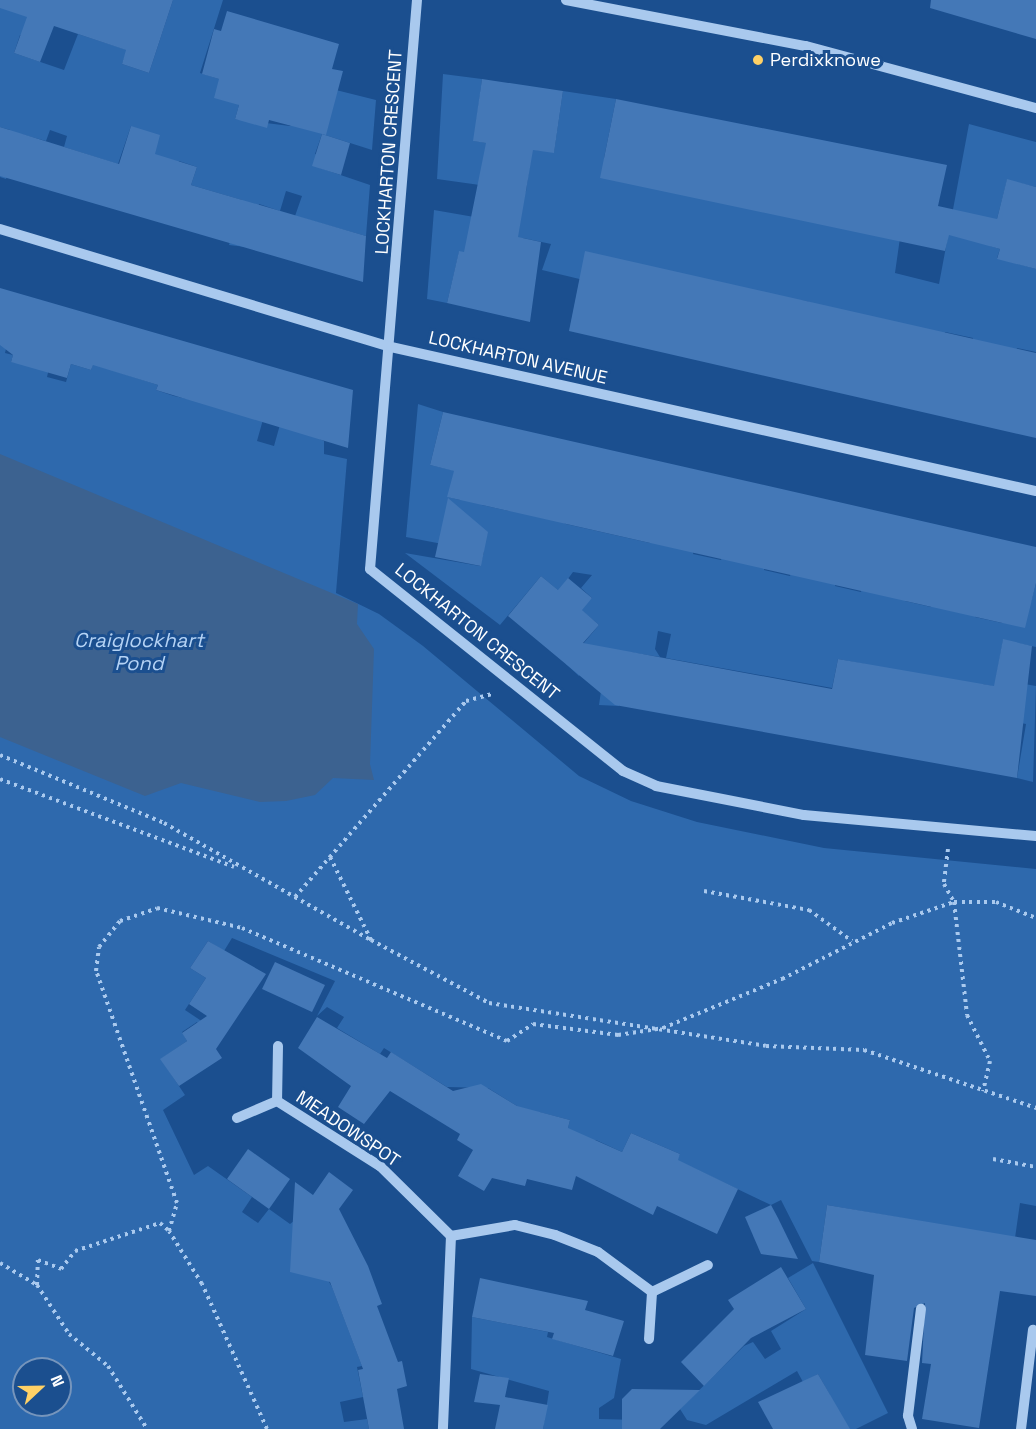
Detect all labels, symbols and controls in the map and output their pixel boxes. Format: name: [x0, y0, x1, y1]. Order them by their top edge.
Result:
street label: LOCKHARTON CRESCENT: [371, 49, 407, 255]
place label: Perdixknowe: [770, 49, 881, 71]
marker: Perdixknowe: [751, 53, 765, 67]
street label: LOCKHARTON AVENUE: [427, 327, 609, 389]
street label: LOCKHARTON CRESCENT: [390, 559, 564, 705]
water label: Craiglockhart Pond: [74, 629, 204, 676]
street label: MEADOWSPOT: [292, 1086, 404, 1172]
north arrow: [12, 1357, 72, 1417]
text: N: [46, 1372, 69, 1390]

